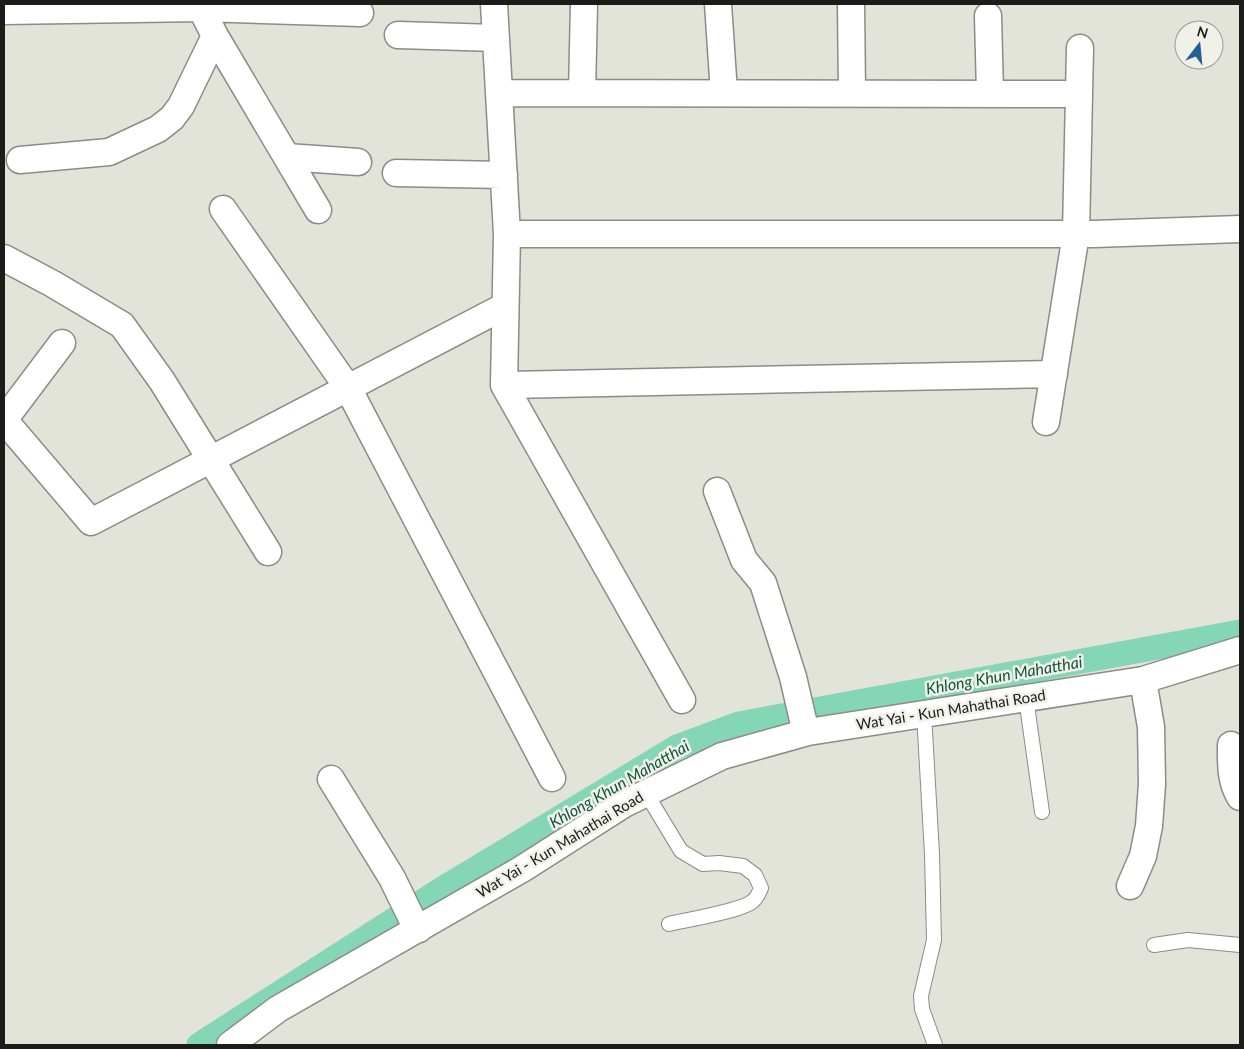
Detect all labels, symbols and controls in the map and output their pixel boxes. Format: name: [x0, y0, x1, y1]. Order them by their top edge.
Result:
north arrow: [1174, 20, 1224, 70]
text: N: [1195, 22, 1210, 42]
water label: Khlong Khun Mahatthai: [924, 651, 1084, 698]
street label: Wat Yai - Kun Mahathai Road: [855, 685, 1047, 733]
water label: Khlong Khun Mahatthai: [545, 736, 692, 831]
street label: Wat Yai - Kun Mahathai Road: [473, 787, 646, 901]

